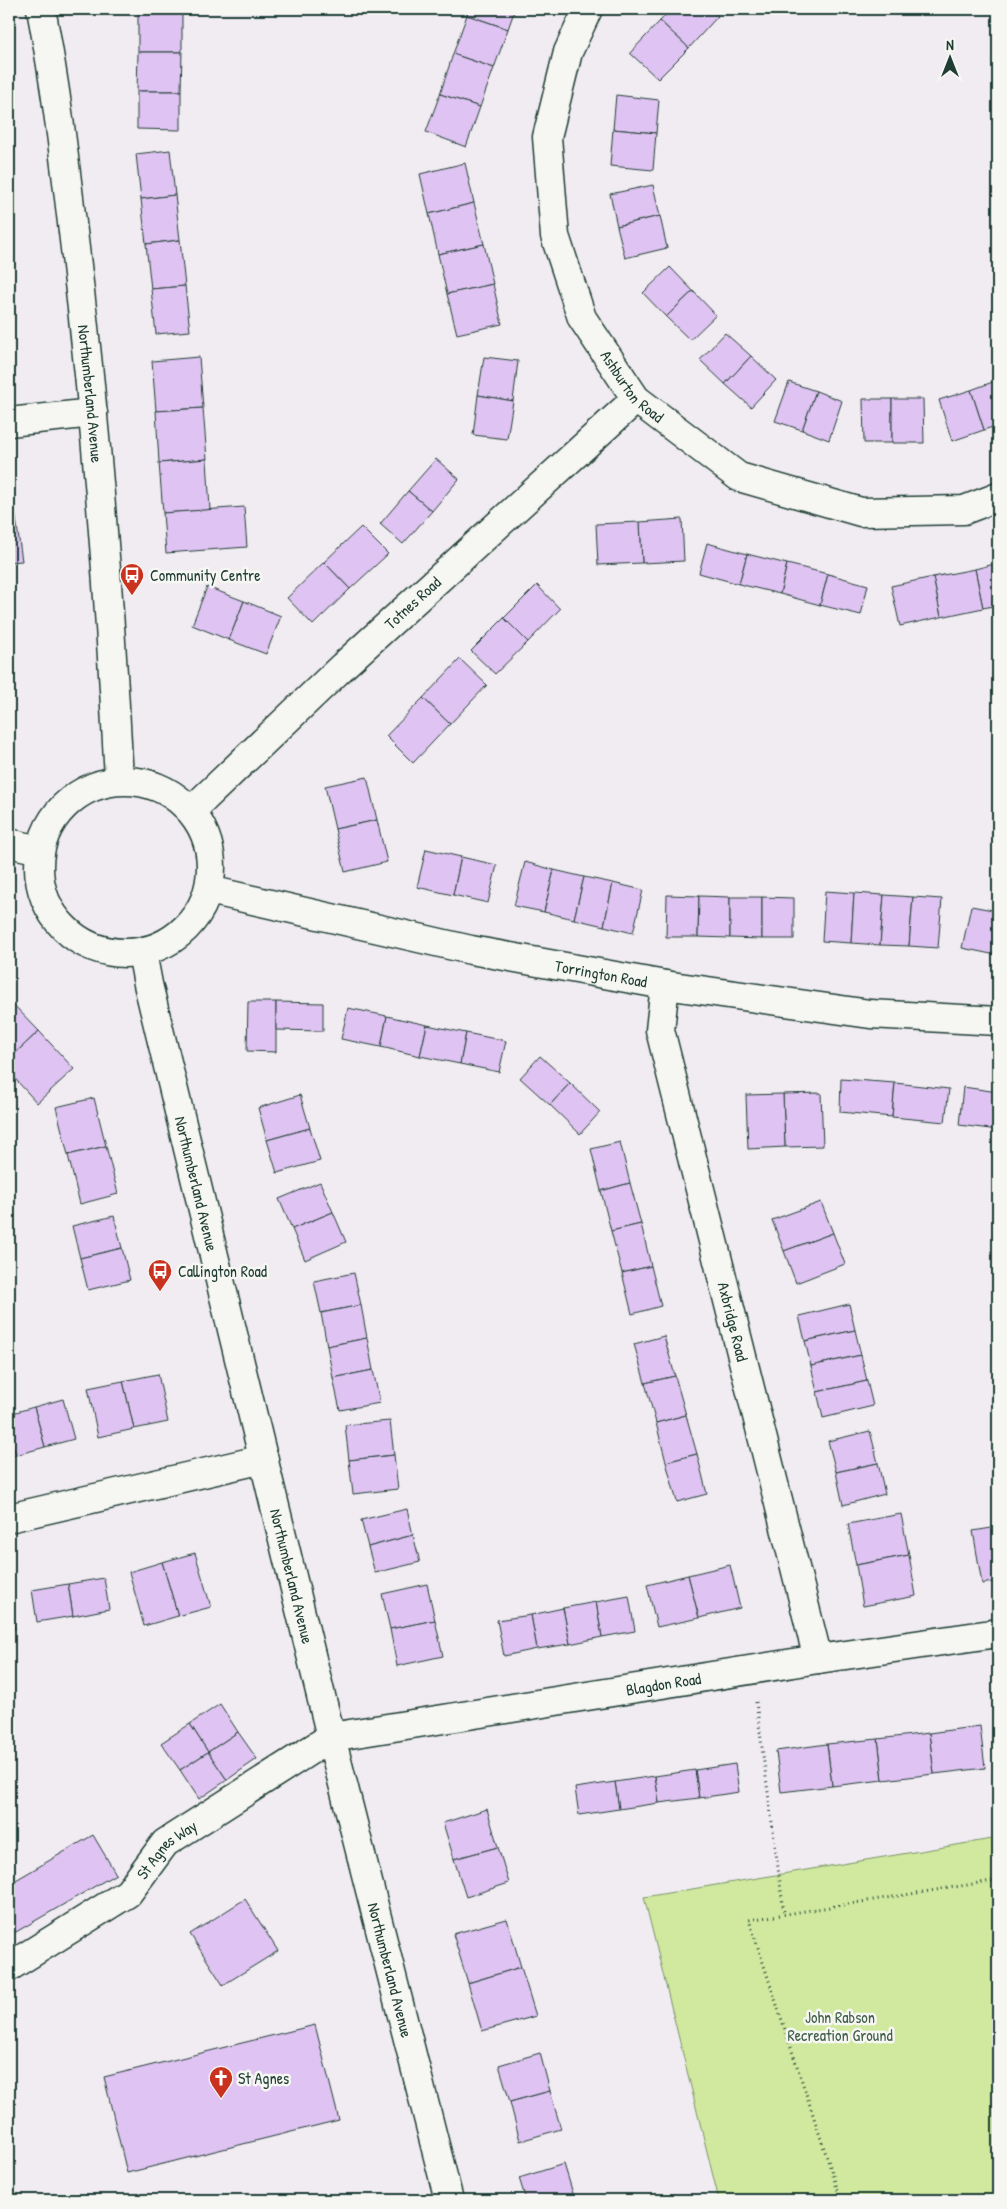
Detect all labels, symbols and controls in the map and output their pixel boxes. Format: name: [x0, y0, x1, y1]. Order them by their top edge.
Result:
north arrow: [924, 32, 974, 82]
text: N: [946, 35, 954, 54]
street label: Northumberland Avenue: [73, 324, 108, 464]
street label: Ashburton Road: [596, 346, 669, 427]
bus stop icon: Community Centre: [119, 562, 145, 596]
place label: Community Centre: [150, 564, 261, 586]
street label: Totnes Road: [379, 571, 445, 634]
street label: Torrington Road: [553, 954, 649, 993]
street label: Northumberland Avenue: [170, 1114, 224, 1254]
bus stop icon: Callington Road: [147, 1258, 173, 1292]
place label: Callington Road: [178, 1260, 267, 1282]
street label: Axbridge Road: [713, 1280, 754, 1364]
street label: Northumberland Avenue: [265, 1506, 319, 1647]
street label: Blagdon Road: [624, 1667, 703, 1701]
street label: St Agnes Way: [131, 1814, 201, 1884]
street label: Northumberland Avenue: [363, 1900, 418, 2040]
park label: John Rabson Recreation Ground: [787, 2006, 893, 2046]
church icon: St Agnes: [208, 2065, 234, 2099]
place label: St Agnes: [238, 2067, 289, 2089]

